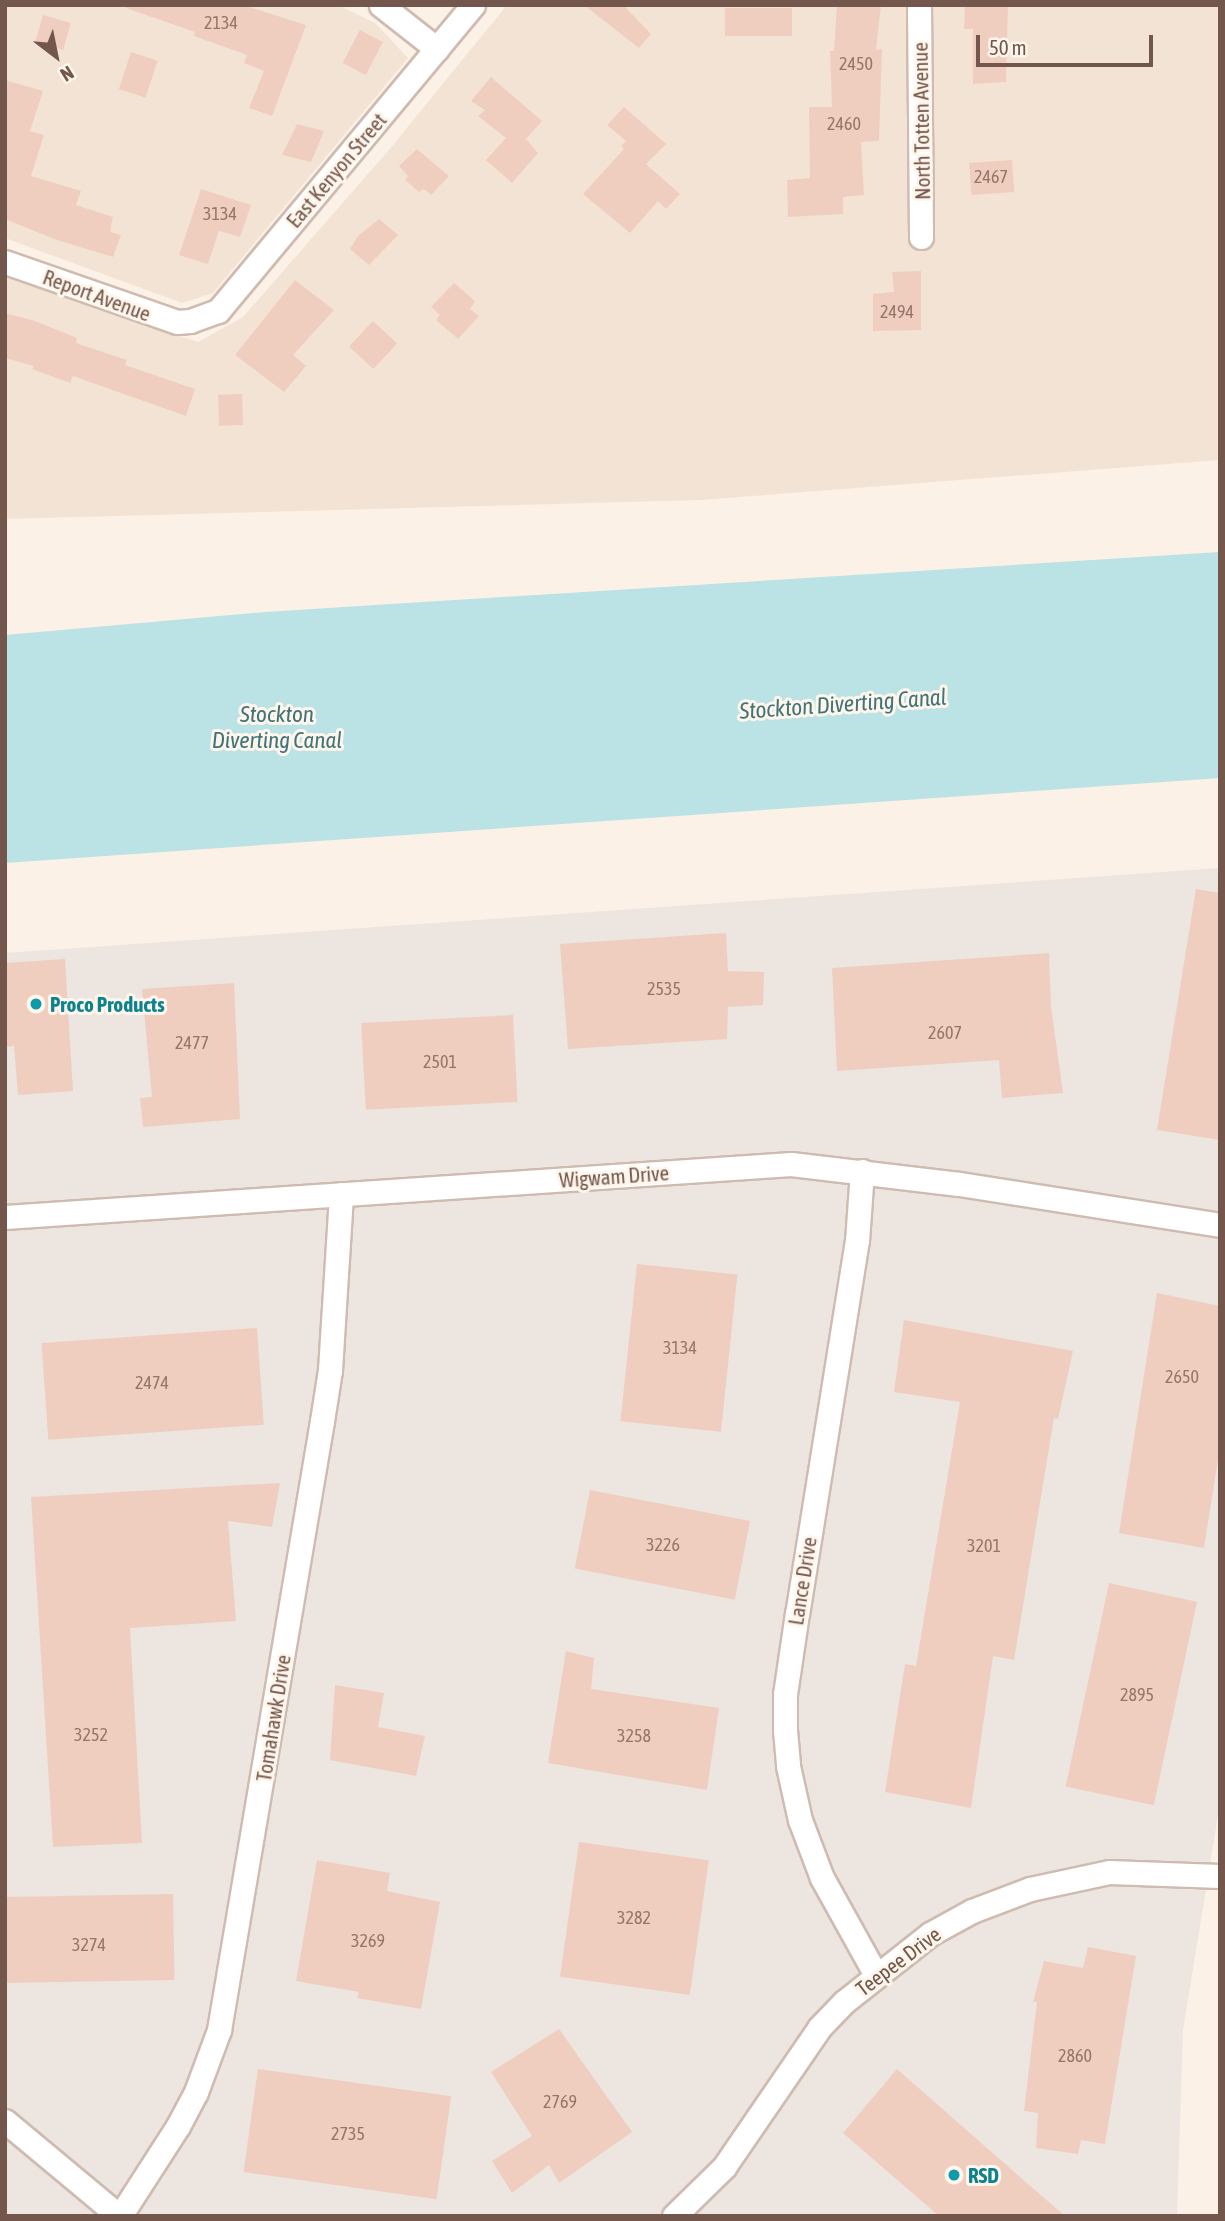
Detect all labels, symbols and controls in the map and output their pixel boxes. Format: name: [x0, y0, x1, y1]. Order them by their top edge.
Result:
house number: 2134: [204, 12, 238, 34]
north arrow: [21, 21, 91, 91]
scale bar: [980, 21, 1157, 65]
text: 50 m: [989, 35, 1027, 59]
street label: North Totten Avenue: [907, 42, 935, 200]
house number: 2450: [839, 53, 873, 75]
text: N: [57, 62, 78, 86]
street label: East Kenyon Street: [281, 107, 391, 233]
house number: 2460: [827, 113, 861, 135]
house number: 2467: [974, 166, 1008, 188]
house number: 3134: [203, 203, 237, 225]
street label: Report Avenue: [40, 264, 154, 326]
house number: 2494: [880, 301, 914, 323]
water label: Stockton Diverting Canal: [739, 683, 947, 725]
water label: Stockton Diverting Canal: [212, 700, 342, 754]
house number: 2535: [647, 978, 681, 1000]
place label: Proco Products: [50, 991, 165, 1017]
marker: Proco Products: [28, 996, 44, 1012]
house number: 2607: [928, 1022, 962, 1044]
house number: 2477: [175, 1032, 209, 1054]
house number: 2501: [423, 1051, 457, 1073]
street label: Wigwam Drive: [558, 1160, 670, 1192]
house number: 3134: [663, 1337, 697, 1359]
house number: 2650: [1165, 1366, 1199, 1388]
house number: 2474: [135, 1372, 169, 1394]
house number: 3226: [646, 1534, 680, 1556]
street label: Lance Drive: [783, 1535, 821, 1627]
house number: 3201: [967, 1535, 1001, 1557]
street label: Tomahawk Drive: [251, 1653, 295, 1783]
house number: 2895: [1120, 1684, 1154, 1706]
house number: 3252: [74, 1724, 108, 1746]
house number: 3258: [617, 1725, 651, 1747]
house number: 3282: [617, 1907, 651, 1929]
street label: Teepee Drive: [851, 1921, 945, 2001]
house number: 3269: [351, 1930, 385, 1952]
house number: 3274: [72, 1934, 106, 1956]
house number: 2860: [1058, 2045, 1092, 2067]
house number: 2769: [543, 2091, 577, 2113]
house number: 2735: [331, 2123, 365, 2145]
place label: RSD: [968, 2162, 999, 2188]
marker: RSD: [946, 2167, 962, 2183]

